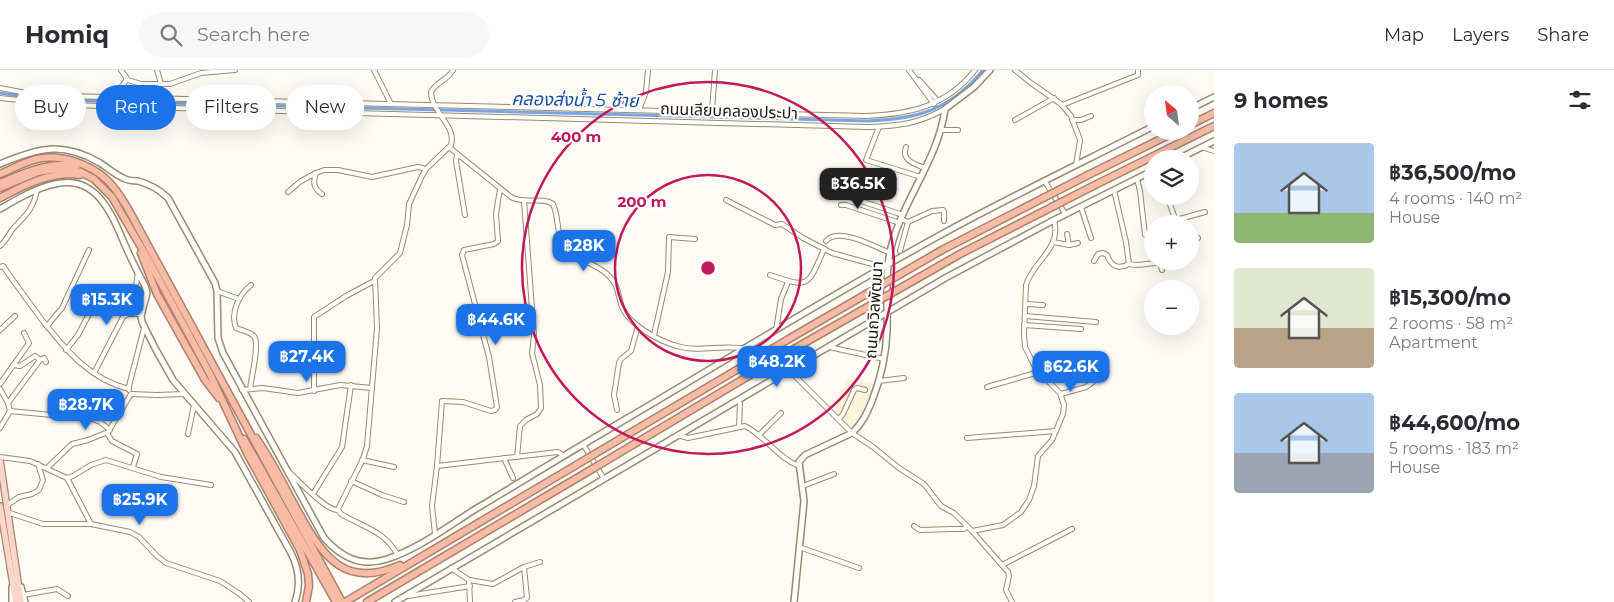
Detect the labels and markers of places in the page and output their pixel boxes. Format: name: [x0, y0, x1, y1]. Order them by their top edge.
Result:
pin: ฿36.5K: [817, 168, 899, 210]
pin: ฿28K: [554, 230, 614, 272]
centre of rings: [699, 259, 717, 277]
pin: ฿15.3K: [66, 284, 148, 326]
pin: ฿44.6K: [455, 304, 537, 346]
pin: ฿27.4K: [266, 340, 348, 383]
pin: ฿48.2K: [736, 346, 818, 388]
pin: ฿62.6K: [1030, 350, 1112, 393]
pin: ฿28.7K: [45, 388, 127, 431]
pin: ฿25.9K: [99, 484, 181, 526]

